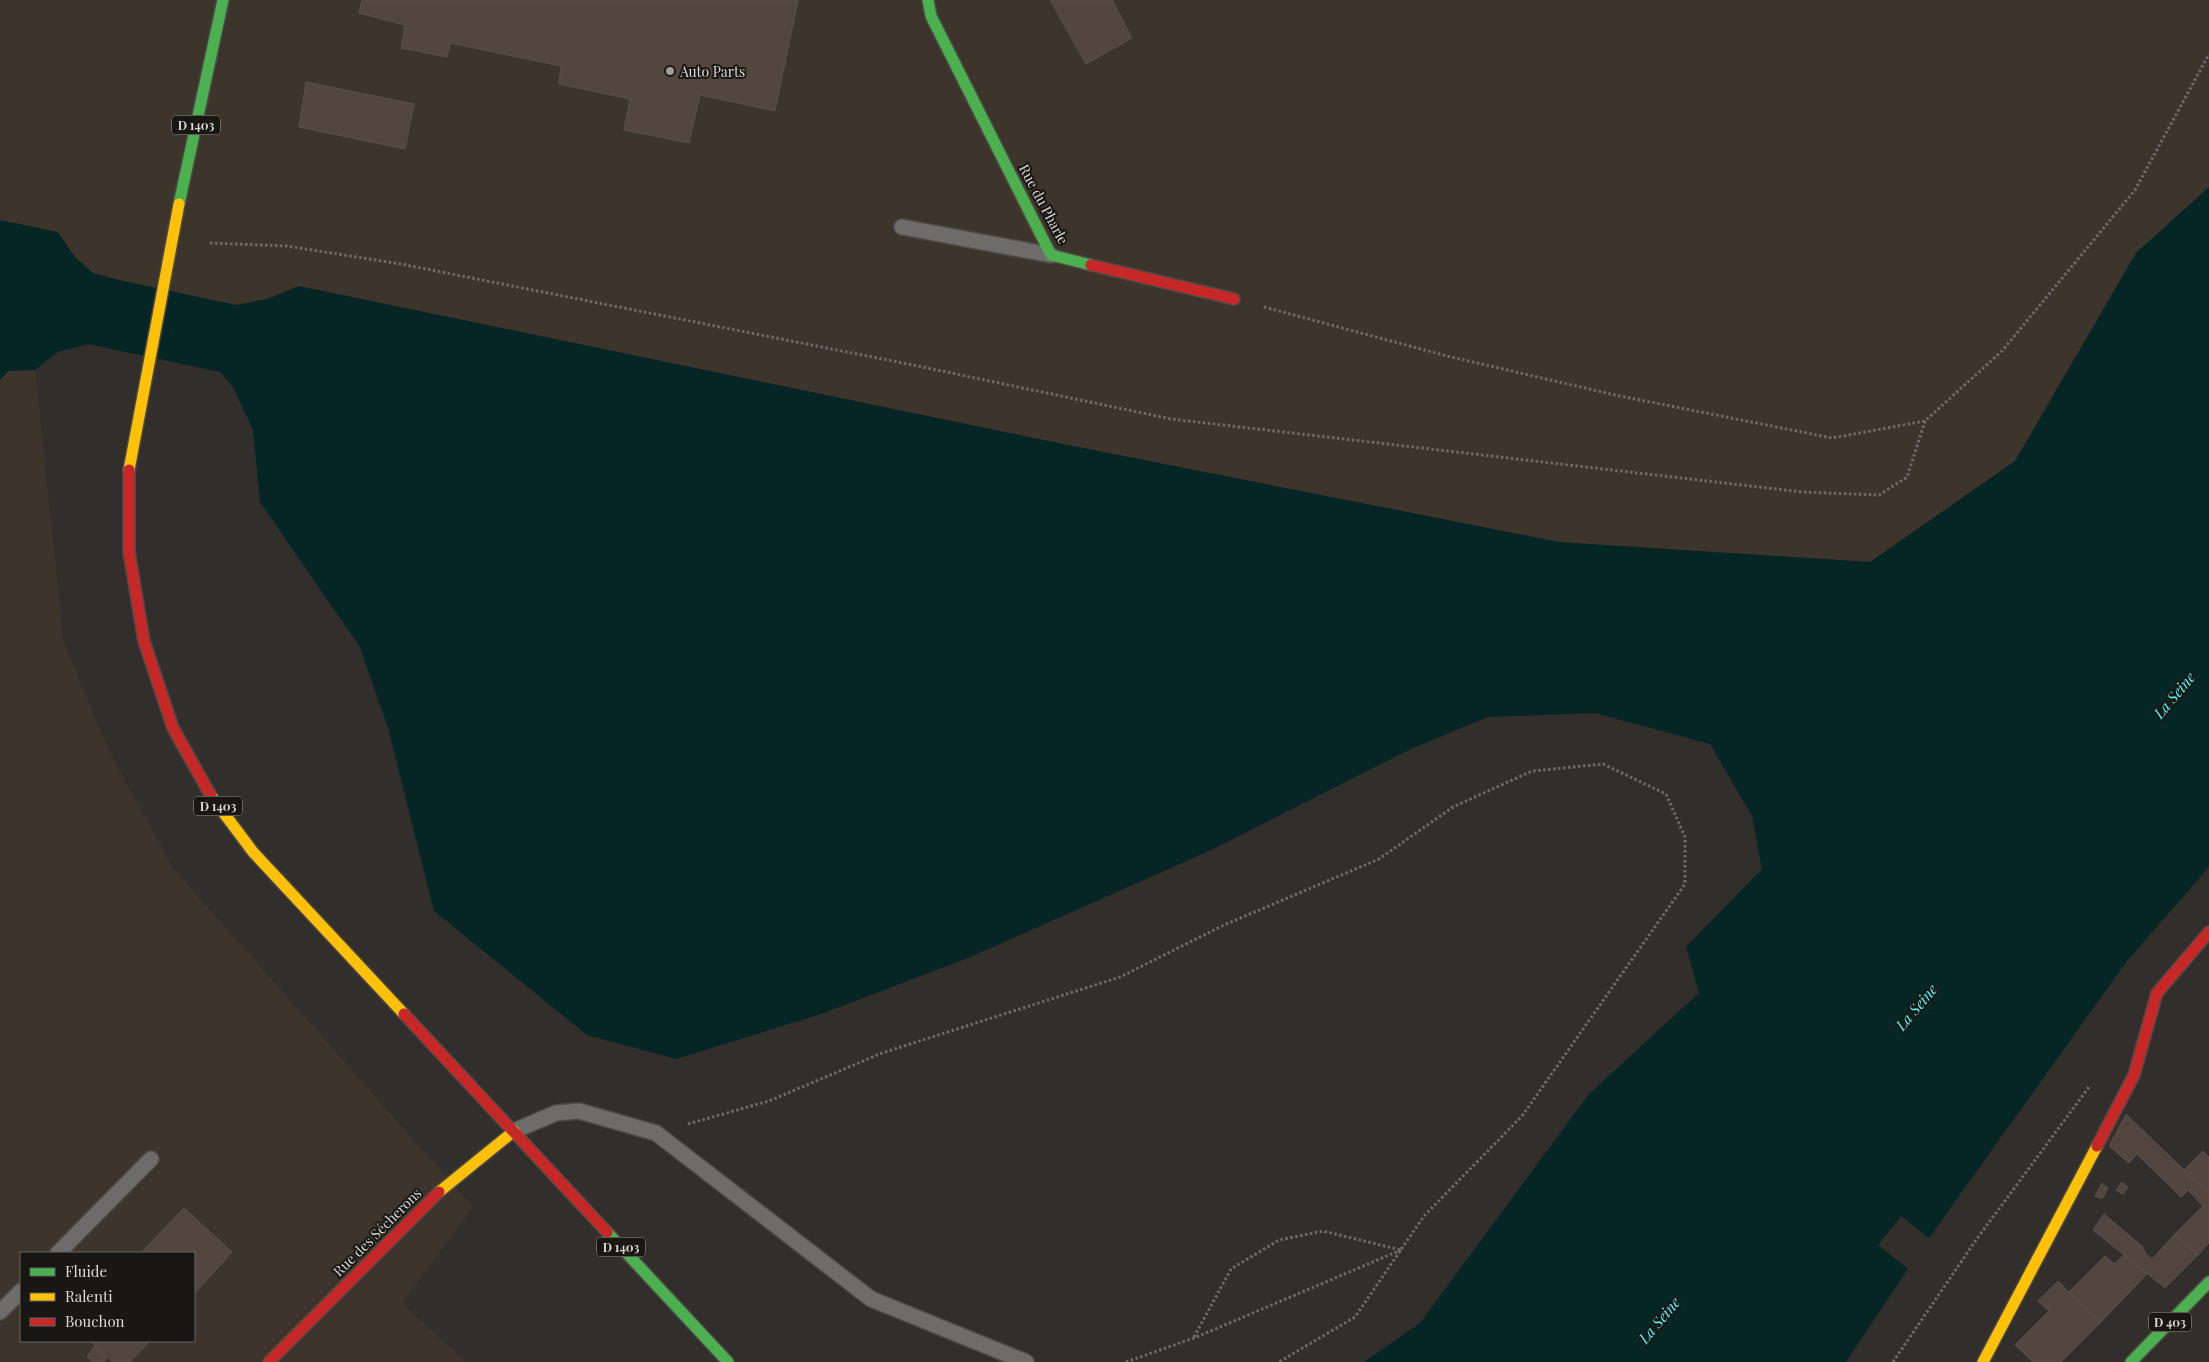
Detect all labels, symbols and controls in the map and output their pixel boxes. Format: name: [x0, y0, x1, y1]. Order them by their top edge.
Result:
place label: Auto Parts: [679, 62, 745, 81]
marker: Auto Parts: [664, 65, 676, 77]
road number: D 1403: [172, 116, 220, 134]
street label: Rue du Pharle: [1015, 161, 1073, 247]
water label: La Seine: [2148, 667, 2200, 723]
road number: D 1403: [194, 796, 242, 816]
water label: La Seine: [1890, 979, 1942, 1035]
street label: Rue des Sécherons: [329, 1184, 425, 1280]
road number: D 1403: [597, 1238, 645, 1256]
legend: [20, 1252, 195, 1342]
text: Fluide: [65, 1261, 107, 1281]
text: Ralenti: [65, 1286, 113, 1306]
water label: La Seine: [1633, 1292, 1685, 1348]
text: Bouchon: [65, 1311, 125, 1331]
road number: D 403: [2149, 1312, 2191, 1331]

